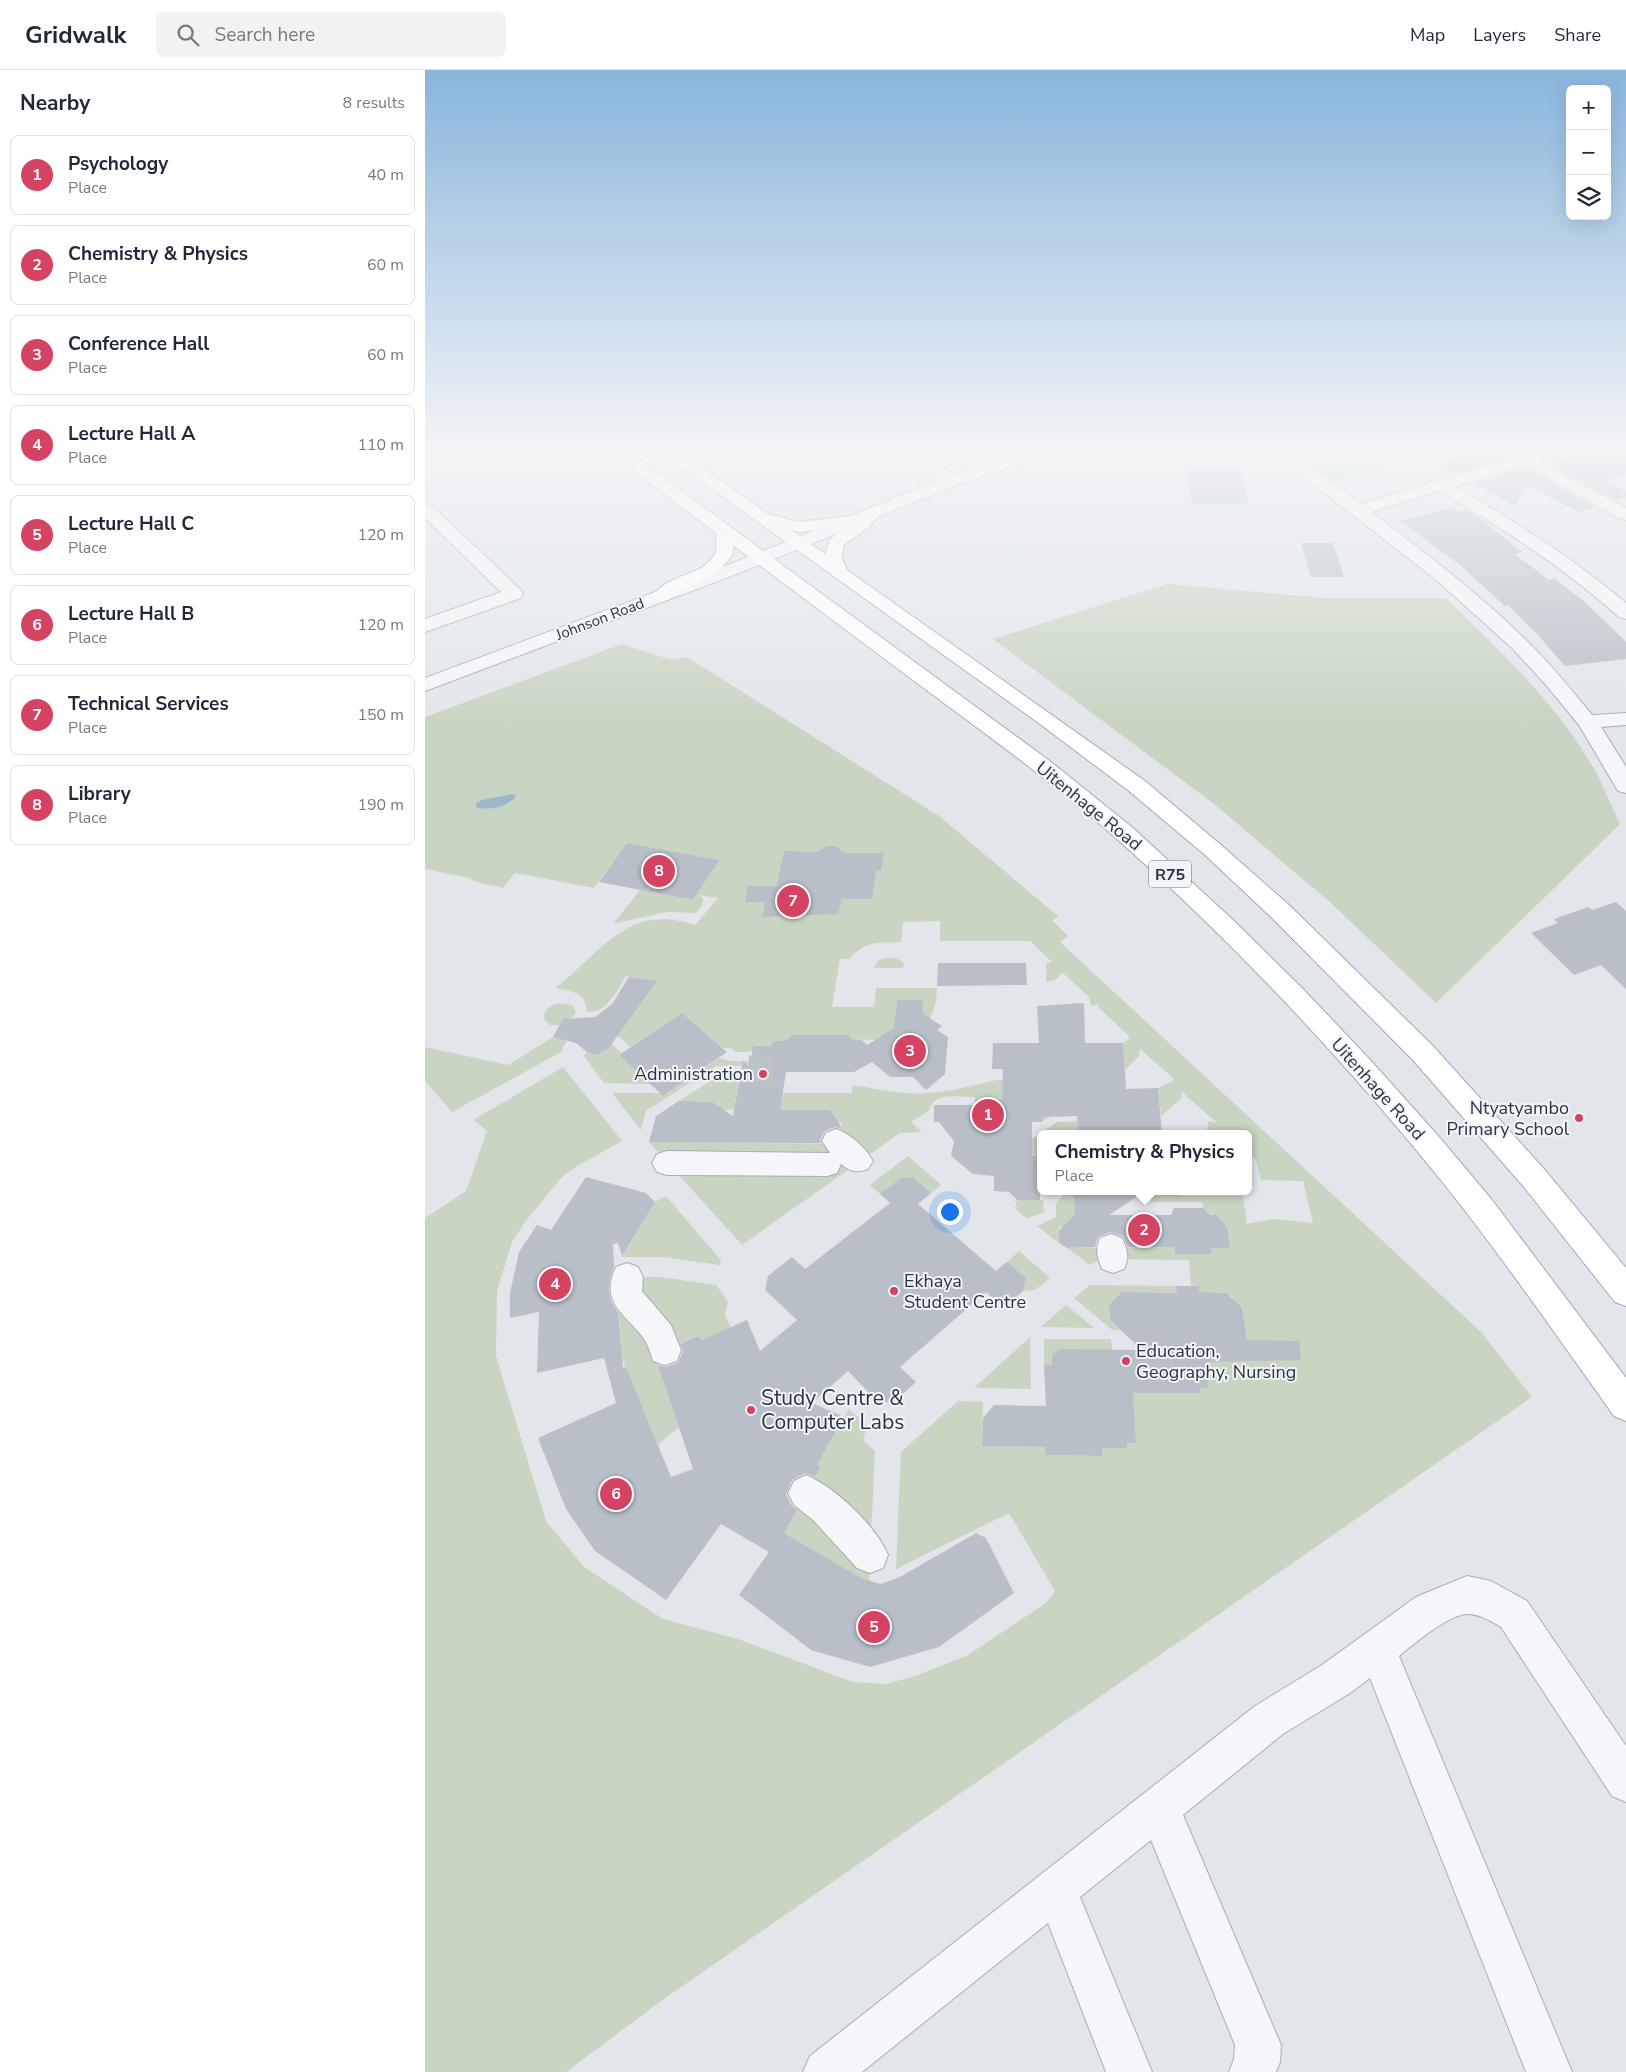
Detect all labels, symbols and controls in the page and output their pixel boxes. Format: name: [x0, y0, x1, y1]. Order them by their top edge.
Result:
search box: [156, 12, 506, 57]
text: Gridwalk: [25, 19, 126, 51]
icon: search: [174, 21, 202, 49]
text: Search here: [214, 22, 315, 48]
text: Map: [1410, 23, 1445, 47]
text: Layers: [1473, 23, 1526, 47]
text: Share: [1554, 23, 1601, 47]
map controls: [1566, 85, 1611, 220]
button: +: [1566, 85, 1611, 130]
text: Nearby: [20, 89, 90, 117]
text: 8 results: [343, 92, 405, 114]
button: −: [1566, 130, 1611, 175]
text: Psychology: [68, 151, 168, 177]
text: 1: [32, 164, 42, 186]
text: 40 m: [367, 164, 404, 186]
button: layers: [1566, 175, 1611, 220]
text: Place: [68, 177, 107, 199]
text: Chemistry & Physics: [68, 241, 248, 267]
text: 2: [32, 254, 42, 276]
text: 60 m: [367, 254, 404, 276]
text: Place: [68, 267, 107, 289]
text: Conference Hall: [68, 331, 209, 357]
text: 3: [32, 344, 42, 366]
text: 60 m: [367, 344, 404, 366]
text: Place: [68, 357, 107, 379]
text: Lecture Hall A: [68, 421, 195, 447]
text: 4: [32, 434, 42, 456]
text: 110 m: [357, 434, 404, 456]
text: Place: [68, 447, 107, 469]
text: Lecture Hall C: [68, 511, 194, 537]
text: 5: [32, 524, 42, 546]
text: 120 m: [357, 524, 404, 546]
text: Place: [68, 537, 107, 559]
street label: Johnson Road: [552, 593, 647, 645]
text: Lecture Hall B: [68, 601, 194, 627]
text: 6: [32, 614, 42, 636]
text: 120 m: [357, 614, 404, 636]
text: Place: [68, 627, 107, 649]
text: Technical Services: [68, 691, 229, 717]
text: 7: [32, 704, 42, 726]
text: 150 m: [357, 704, 404, 726]
text: Place: [68, 717, 107, 739]
street label: Uitenhage Road: [1031, 756, 1147, 856]
text: Library: [68, 781, 131, 807]
text: 8: [32, 794, 42, 816]
text: 190 m: [357, 794, 404, 816]
text: Place: [68, 807, 107, 829]
pin: 8: [643, 852, 675, 890]
road number: R75: [1149, 861, 1191, 888]
pin: 7: [777, 882, 809, 920]
pin: 3: [894, 1032, 926, 1070]
street label: Uitenhage Road: [1326, 1033, 1430, 1145]
place label: Administration: [634, 1062, 753, 1086]
marker: Administration: [757, 1068, 769, 1080]
pin: 1: [972, 1096, 1004, 1134]
place label: Ntyatyambo Primary School: [1446, 1096, 1570, 1141]
marker: Ntyatyambo Primary School: [1573, 1112, 1585, 1124]
popup: [1037, 1130, 1252, 1195]
text: Chemistry & Physics: [1055, 1139, 1234, 1165]
text: Place: [1055, 1165, 1094, 1187]
your location: [937, 1199, 963, 1225]
pin: 2: [1128, 1211, 1160, 1249]
pin: 4: [539, 1265, 571, 1303]
place label: Ekhaya Student Centre: [904, 1269, 1026, 1314]
marker: Ekhaya Student Centre: [888, 1285, 900, 1297]
place label: Education, Geography, Nursing: [1136, 1339, 1296, 1384]
marker: Education, Geography, Nursing: [1120, 1355, 1132, 1367]
place label: Study Centre & Computer Labs: [761, 1384, 904, 1436]
marker: Study Centre & Computer Labs: [745, 1404, 757, 1416]
pin: 6: [600, 1475, 632, 1513]
pin: 5: [858, 1608, 890, 1646]

